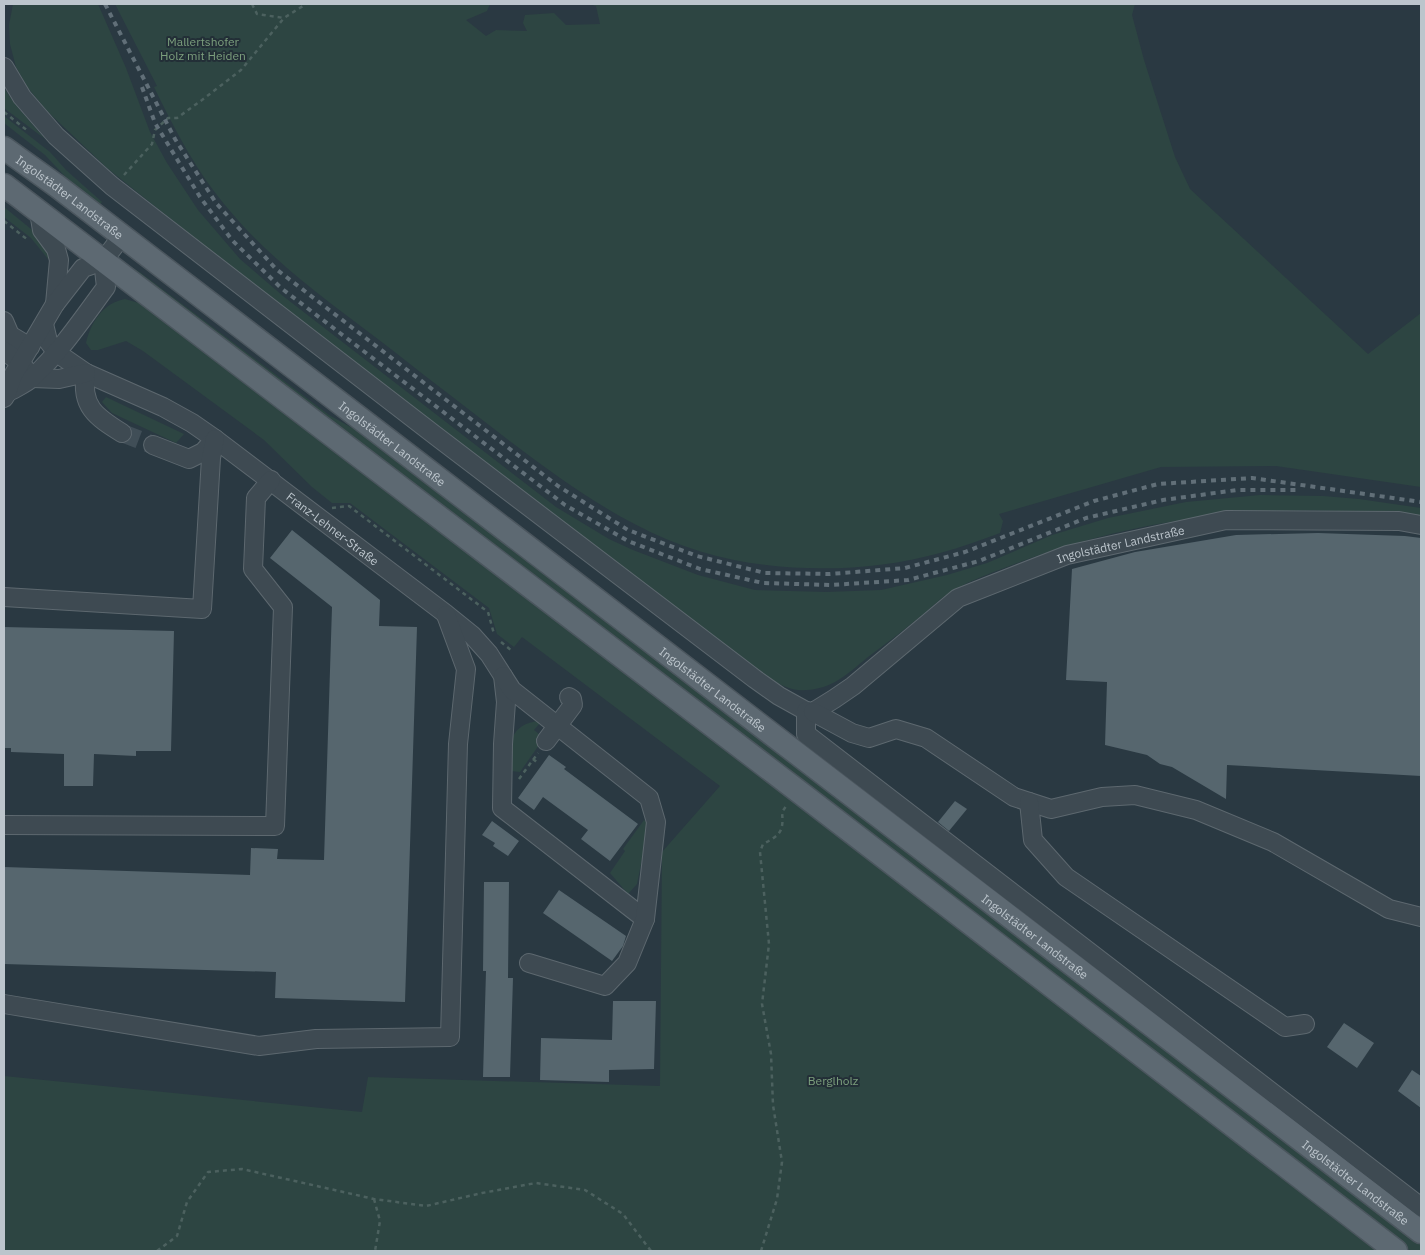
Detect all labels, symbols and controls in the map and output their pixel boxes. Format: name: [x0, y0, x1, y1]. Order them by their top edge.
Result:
park label: Mallertshofer Holz mit Heiden: [160, 34, 246, 63]
street label: Ingolstädter Landstraße: [13, 152, 127, 242]
street label: Ingolstädter Landstraße: [336, 398, 449, 489]
street label: Franz-Lehner-Straße: [284, 489, 382, 568]
street label: Ingolstädter Landstraße: [1054, 522, 1186, 566]
street label: Ingolstädter Landstraße: [657, 643, 770, 735]
street label: Ingolstädter Landstraße: [979, 891, 1092, 982]
park label: Berglholz: [808, 1073, 859, 1088]
street label: Ingolstädter Landstraße: [1299, 1136, 1413, 1228]

